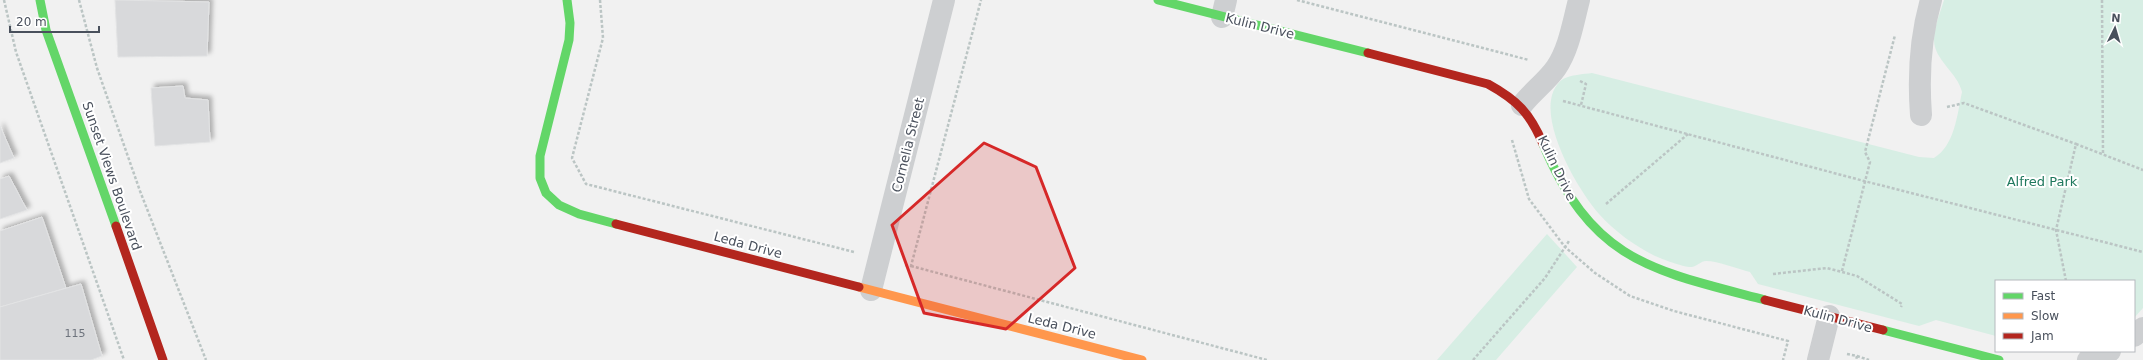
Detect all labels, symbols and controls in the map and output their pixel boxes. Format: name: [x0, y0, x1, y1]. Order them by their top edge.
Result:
scale bar: [10, 8, 99, 34]
north arrow: [2095, 8, 2135, 48]
street label: Kulin Drive: [1224, 10, 1296, 42]
text: N: [2111, 12, 2121, 25]
text: 20 m: [16, 15, 47, 29]
street label: Cornelia Street: [889, 96, 927, 194]
street label: Sunset Views Boulevard: [79, 100, 145, 252]
street label: Kulin Drive: [1535, 133, 1579, 203]
park label: Alfred Park: [2007, 174, 2078, 189]
street label: Leda Drive: [712, 229, 784, 261]
legend: [1995, 280, 2135, 352]
text: Fast: [2031, 289, 2055, 303]
street label: Kulin Drive: [1802, 303, 1874, 335]
text: Slow: [2031, 309, 2059, 323]
street label: Leda Drive: [1026, 310, 1098, 342]
house number: 115: [65, 327, 86, 340]
text: Jam: [2030, 329, 2054, 343]

